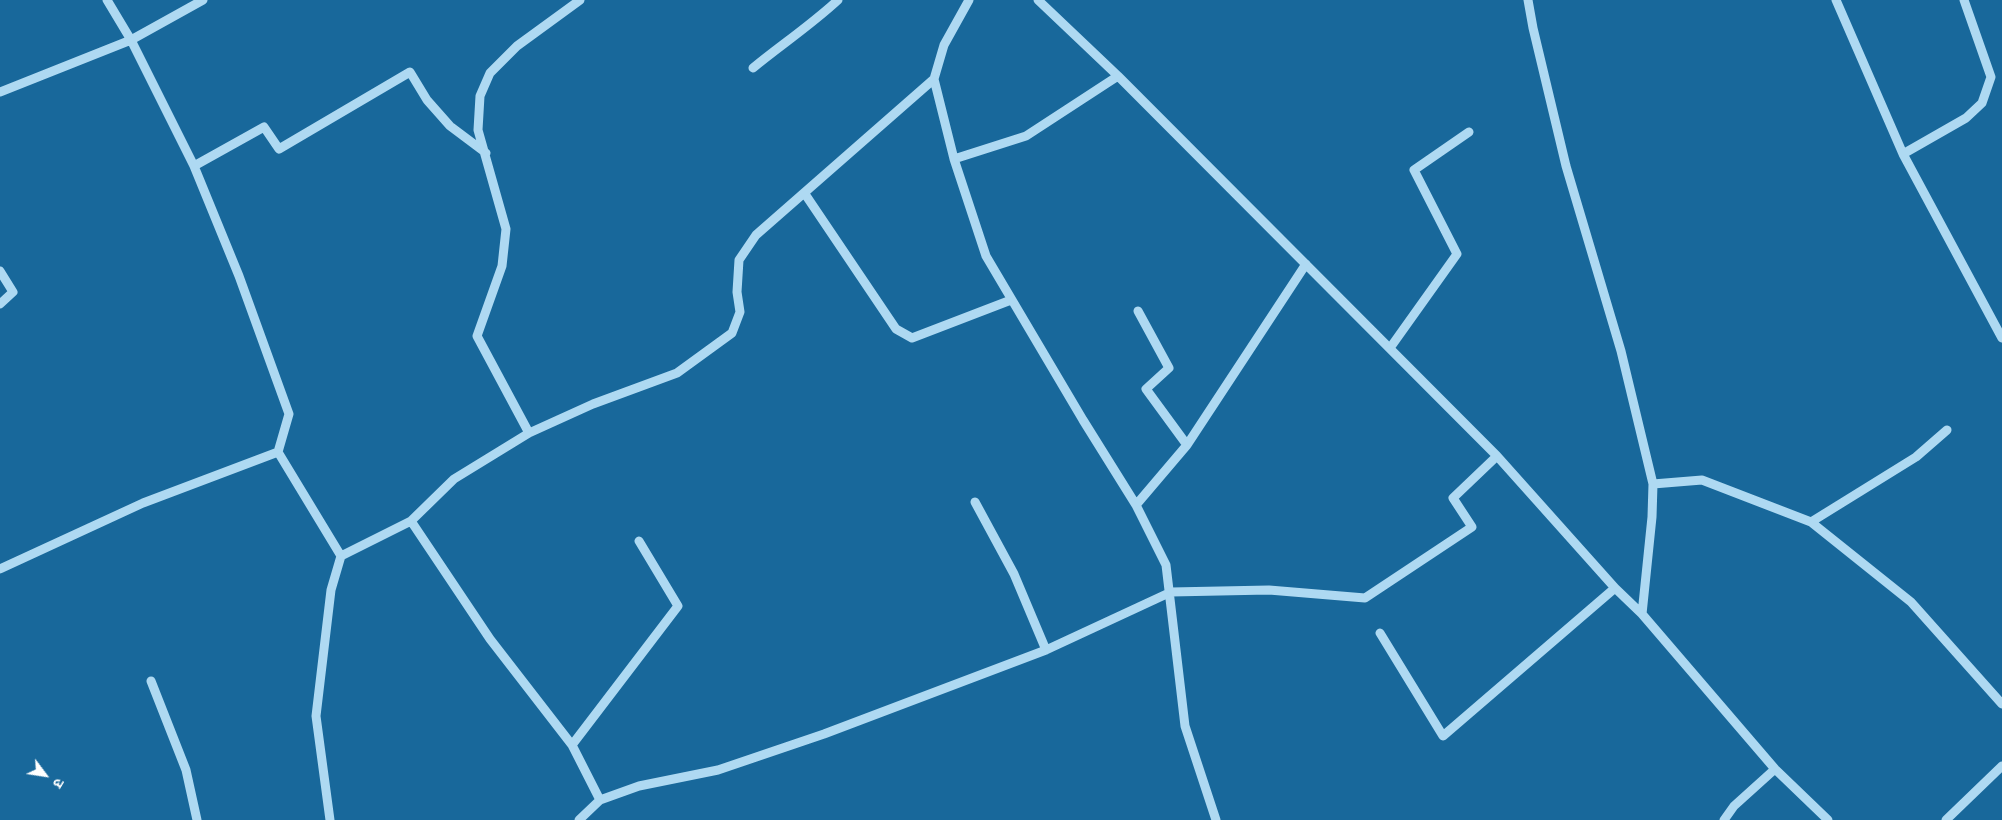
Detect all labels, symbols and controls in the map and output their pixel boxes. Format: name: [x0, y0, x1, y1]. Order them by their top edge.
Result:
north arrow: [20, 750, 70, 800]
text: उ: [49, 775, 68, 791]

